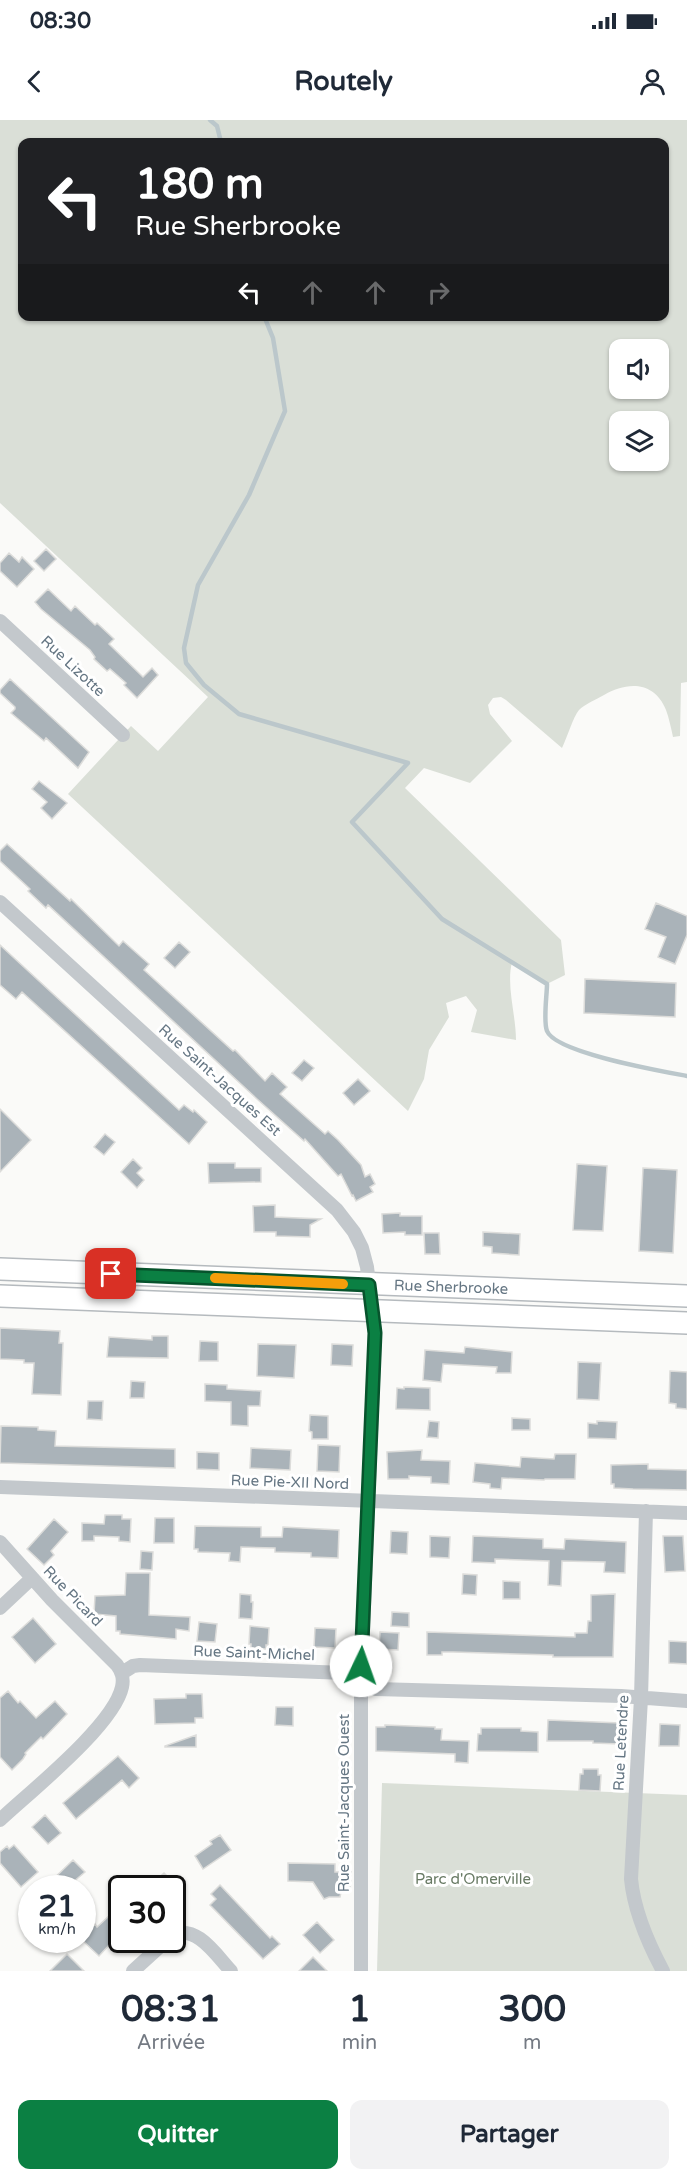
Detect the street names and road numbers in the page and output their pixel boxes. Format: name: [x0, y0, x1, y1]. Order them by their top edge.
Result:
street label: Rue Lizotte: [37, 632, 109, 700]
street label: Rue Saint-Jacques Est: [155, 1020, 285, 1140]
street label: Rue Sherbrooke: [393, 1276, 509, 1298]
street label: Rue Pie-XII Nord: [230, 1471, 350, 1493]
street label: Rue Picard: [40, 1562, 106, 1630]
street label: Rue Saint-Michel: [193, 1642, 315, 1664]
street label: Rue Letendre: [609, 1695, 633, 1791]
street label: Rue Saint-Jacques Ouest: [335, 1713, 353, 1892]

